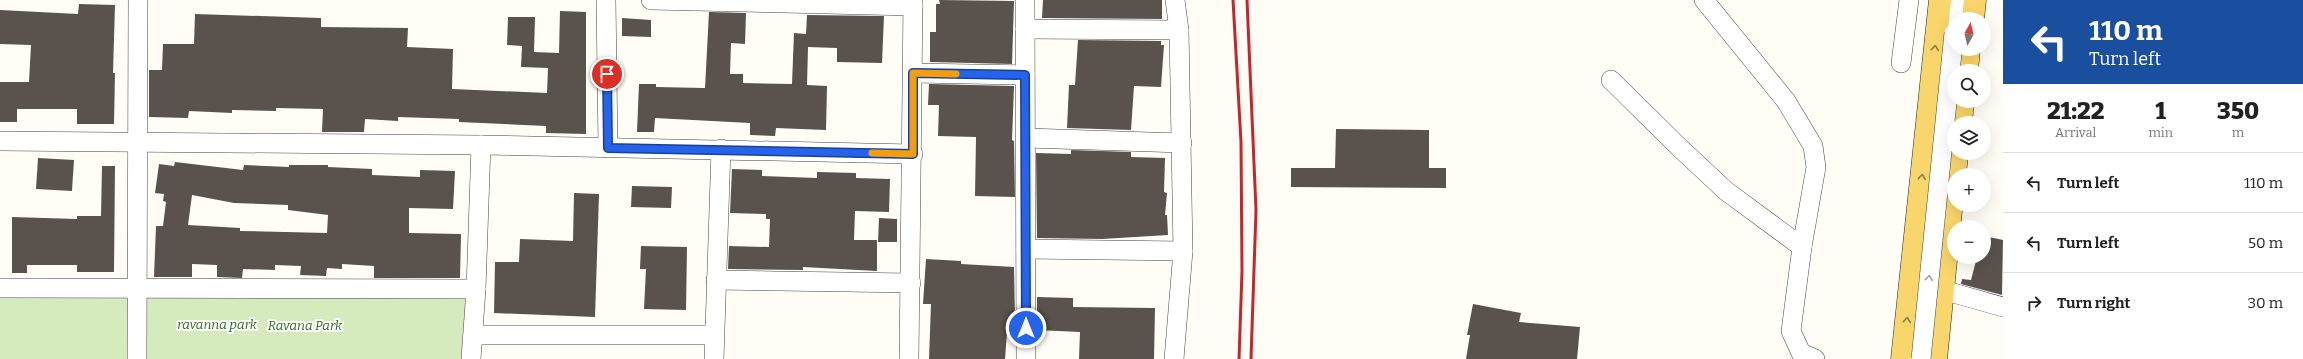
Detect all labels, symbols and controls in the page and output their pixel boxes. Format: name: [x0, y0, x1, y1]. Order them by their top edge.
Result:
north arrow: [1947, 12, 1991, 56]
map controls: [1947, 12, 1991, 264]
text: 110 m: [2089, 14, 2163, 47]
icon: left: [2023, 16, 2075, 68]
one-way arrow: [1930, 45, 1939, 51]
text: Turn left: [2089, 48, 2161, 70]
pin: [590, 57, 624, 91]
icon: arrive: [596, 63, 618, 85]
button: search: [1947, 64, 1991, 108]
text: 21:22: [2047, 97, 2105, 125]
text: 1: [2155, 97, 2166, 125]
text: 350: [2217, 97, 2259, 125]
button: layers: [1947, 116, 1991, 160]
text: Arrival: [2055, 125, 2096, 140]
text: min: [2148, 125, 2173, 140]
text: m: [2232, 125, 2244, 140]
button: +: [1947, 168, 1991, 212]
icon: left: [2023, 172, 2045, 194]
one-way arrow: [1918, 174, 1927, 180]
text: Turn left: [2057, 174, 2119, 192]
text: 110 m: [2244, 174, 2283, 192]
button: −: [1947, 220, 1991, 264]
icon: left: [2023, 232, 2045, 254]
text: Turn left: [2057, 234, 2119, 252]
text: 50 m: [2248, 234, 2283, 252]
one-way arrow: [1924, 275, 1933, 281]
icon: right: [2023, 292, 2045, 314]
text: Turn right: [2057, 294, 2130, 312]
text: 30 m: [2248, 294, 2283, 312]
position arrow: [1005, 307, 1047, 349]
park label: ravanna park: [177, 317, 258, 332]
one-way arrow: [1902, 317, 1911, 323]
park label: Ravana Park: [268, 318, 343, 333]

